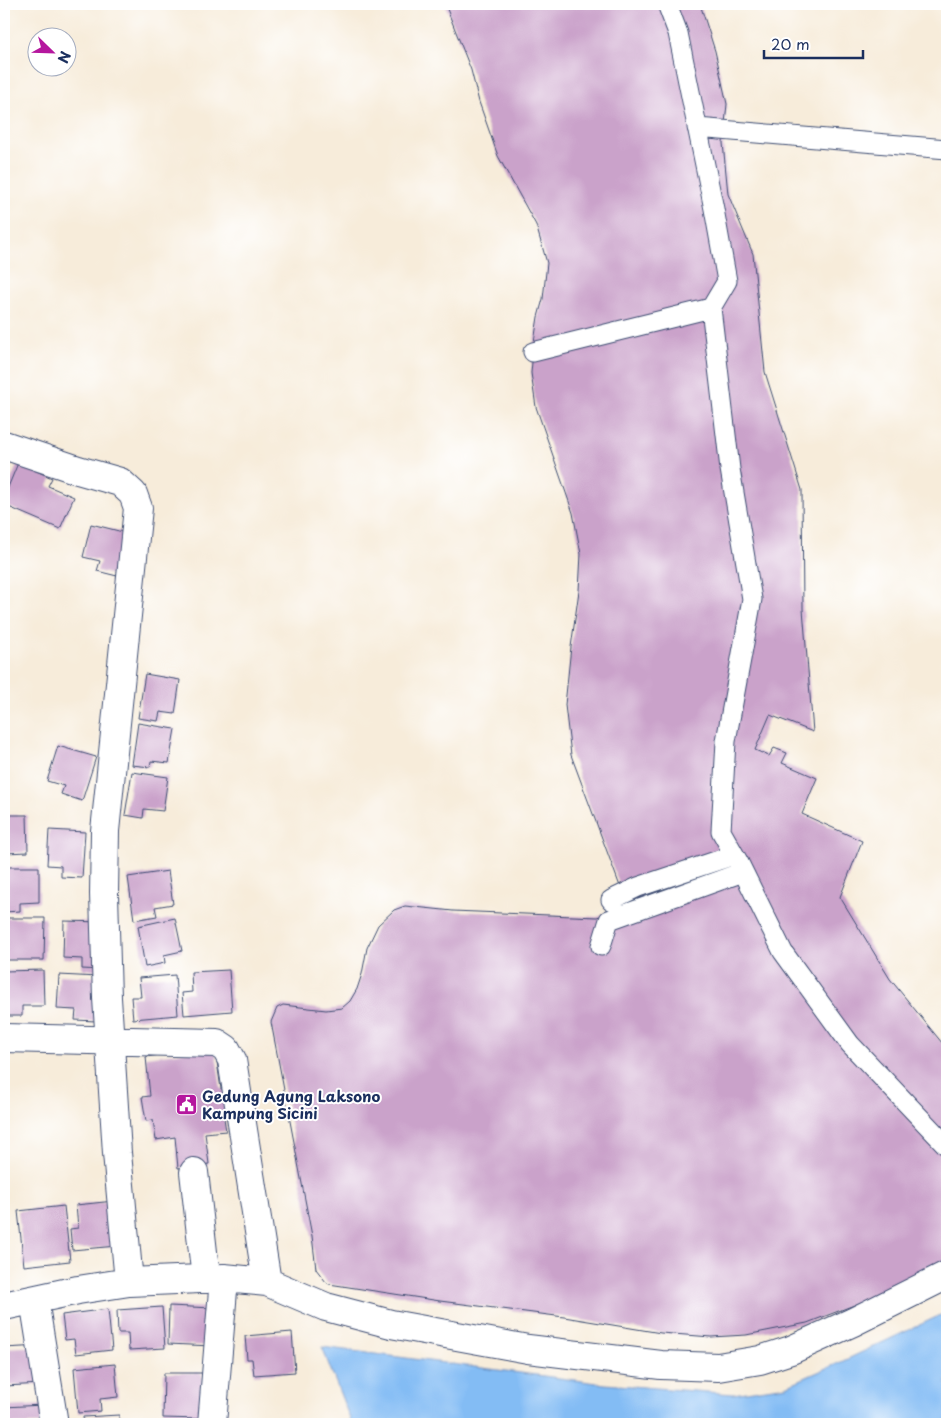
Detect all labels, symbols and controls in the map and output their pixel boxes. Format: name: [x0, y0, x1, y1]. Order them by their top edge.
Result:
north arrow: [28, 28, 78, 78]
scale bar: [764, 28, 862, 60]
text: 20 m: [771, 32, 810, 55]
text: N: [53, 48, 76, 66]
place label: Gedung Agung Laksono Kampung Sicini: [202, 1084, 381, 1124]
public building icon: Gedung Agung Laksono Kampung Sicini: [174, 1092, 198, 1116]

